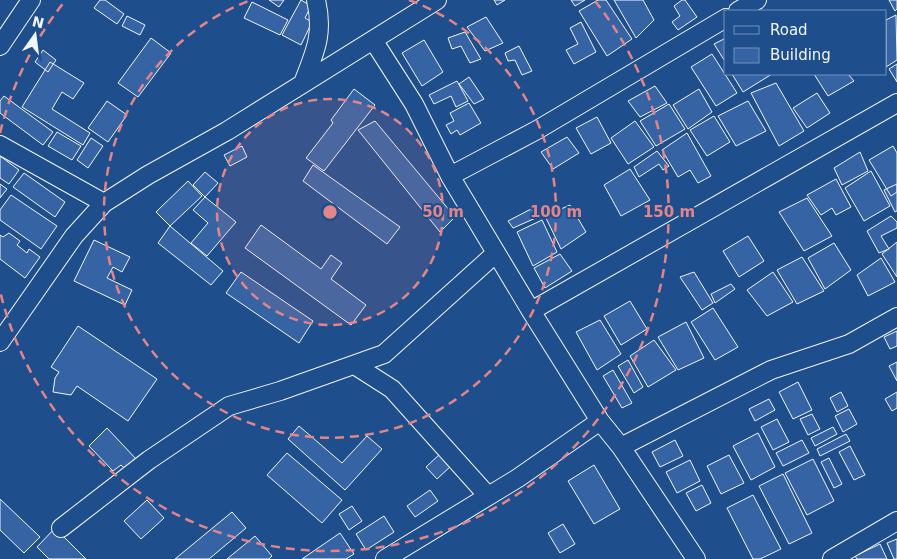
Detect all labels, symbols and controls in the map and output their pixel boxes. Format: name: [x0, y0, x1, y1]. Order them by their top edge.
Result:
north arrow: [10, 10, 60, 60]
legend: [724, 10, 887, 75]
text: N: [31, 13, 46, 32]
text: Road: [770, 21, 808, 39]
text: Building: [770, 46, 831, 64]
centre of rings: [321, 203, 339, 221]
text: 50 m: [422, 203, 464, 221]
text: 100 m: [530, 203, 582, 221]
text: 150 m: [643, 203, 695, 221]

